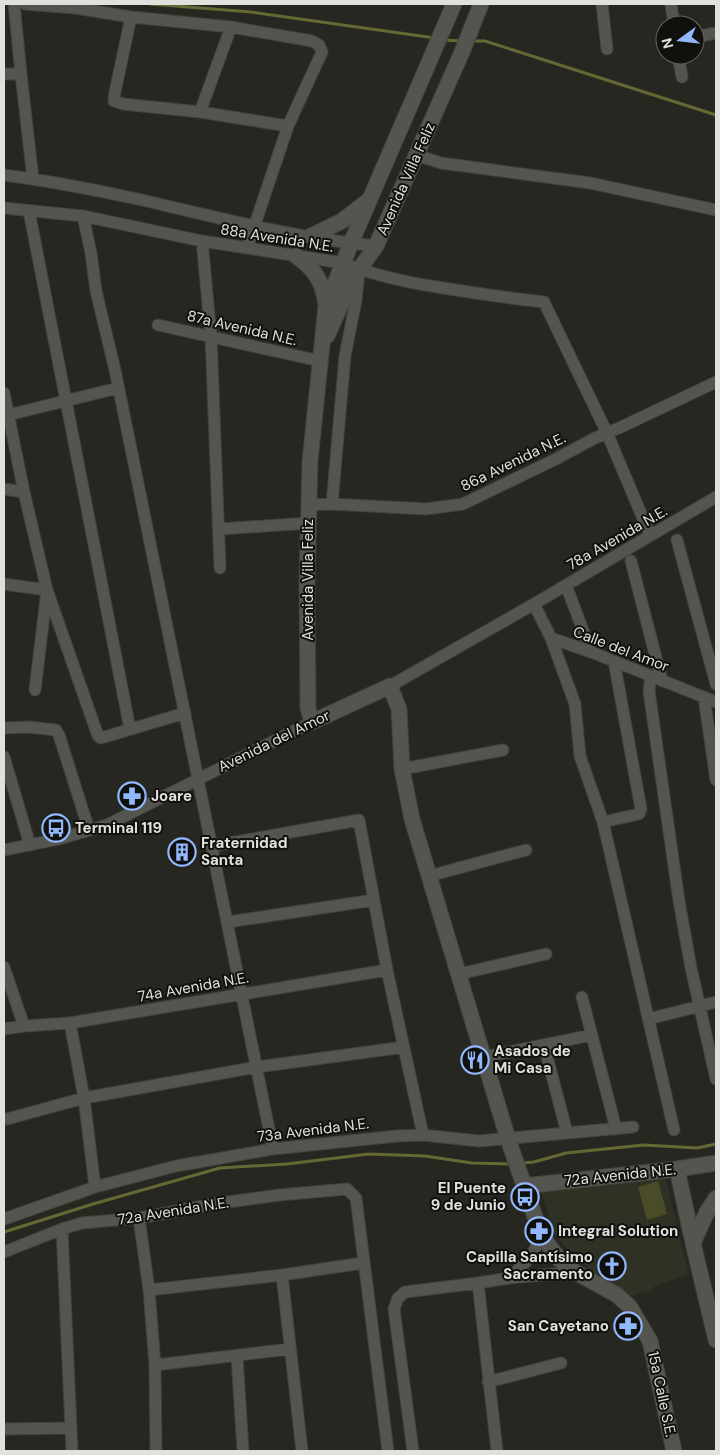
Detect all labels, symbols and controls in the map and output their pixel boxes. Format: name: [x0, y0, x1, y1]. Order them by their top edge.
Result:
north arrow: [655, 15, 705, 65]
text: N: [657, 36, 677, 51]
street label: Avenida Villa Feliz: [372, 119, 440, 239]
street label: 88a Avenida N.E.: [219, 219, 335, 257]
street label: 87a Avenida N.E.: [185, 306, 299, 350]
street label: 86a Avenida N.E.: [457, 428, 569, 496]
street label: 78a Avenida N.E.: [563, 501, 671, 575]
street label: Avenida Villa Feliz: [298, 519, 318, 641]
street label: Calle del Amor: [570, 622, 672, 677]
street label: Avenida del Amor: [215, 705, 334, 777]
pharmacy icon: Joare: [117, 781, 147, 811]
place label: Joare: [151, 786, 192, 806]
bus stop icon: Terminal 119: [41, 813, 71, 843]
place label: Terminal 119: [75, 818, 162, 838]
place label: Fraternidad Santa: [201, 833, 287, 870]
building icon: Fraternidad Santa: [167, 837, 197, 867]
street label: 74a Avenida N.E.: [136, 967, 250, 1007]
place label: Asados de Mi Casa: [494, 1041, 571, 1078]
restaurant icon: Asados de Mi Casa: [460, 1045, 490, 1075]
street label: 73a Avenida N.E.: [256, 1113, 370, 1147]
street label: 72a Avenida N.E.: [563, 1159, 677, 1191]
place label: El Puente 9 de Junio: [431, 1178, 506, 1215]
bus stop icon: El Puente 9 de Junio: [510, 1182, 540, 1212]
street label: 72a Avenida N.E.: [116, 1192, 230, 1230]
pharmacy icon: Integral Solution: [524, 1216, 554, 1246]
place label: Integral Solution: [558, 1221, 678, 1241]
place label: Capilla Santísimo Sacramento: [466, 1247, 593, 1284]
church icon: Capilla Santísimo Sacramento: [597, 1251, 627, 1281]
pharmacy icon: San Cayetano: [613, 1311, 643, 1341]
place label: San Cayetano: [508, 1316, 609, 1336]
street label: 15a Calle S.E.: [643, 1349, 681, 1439]

